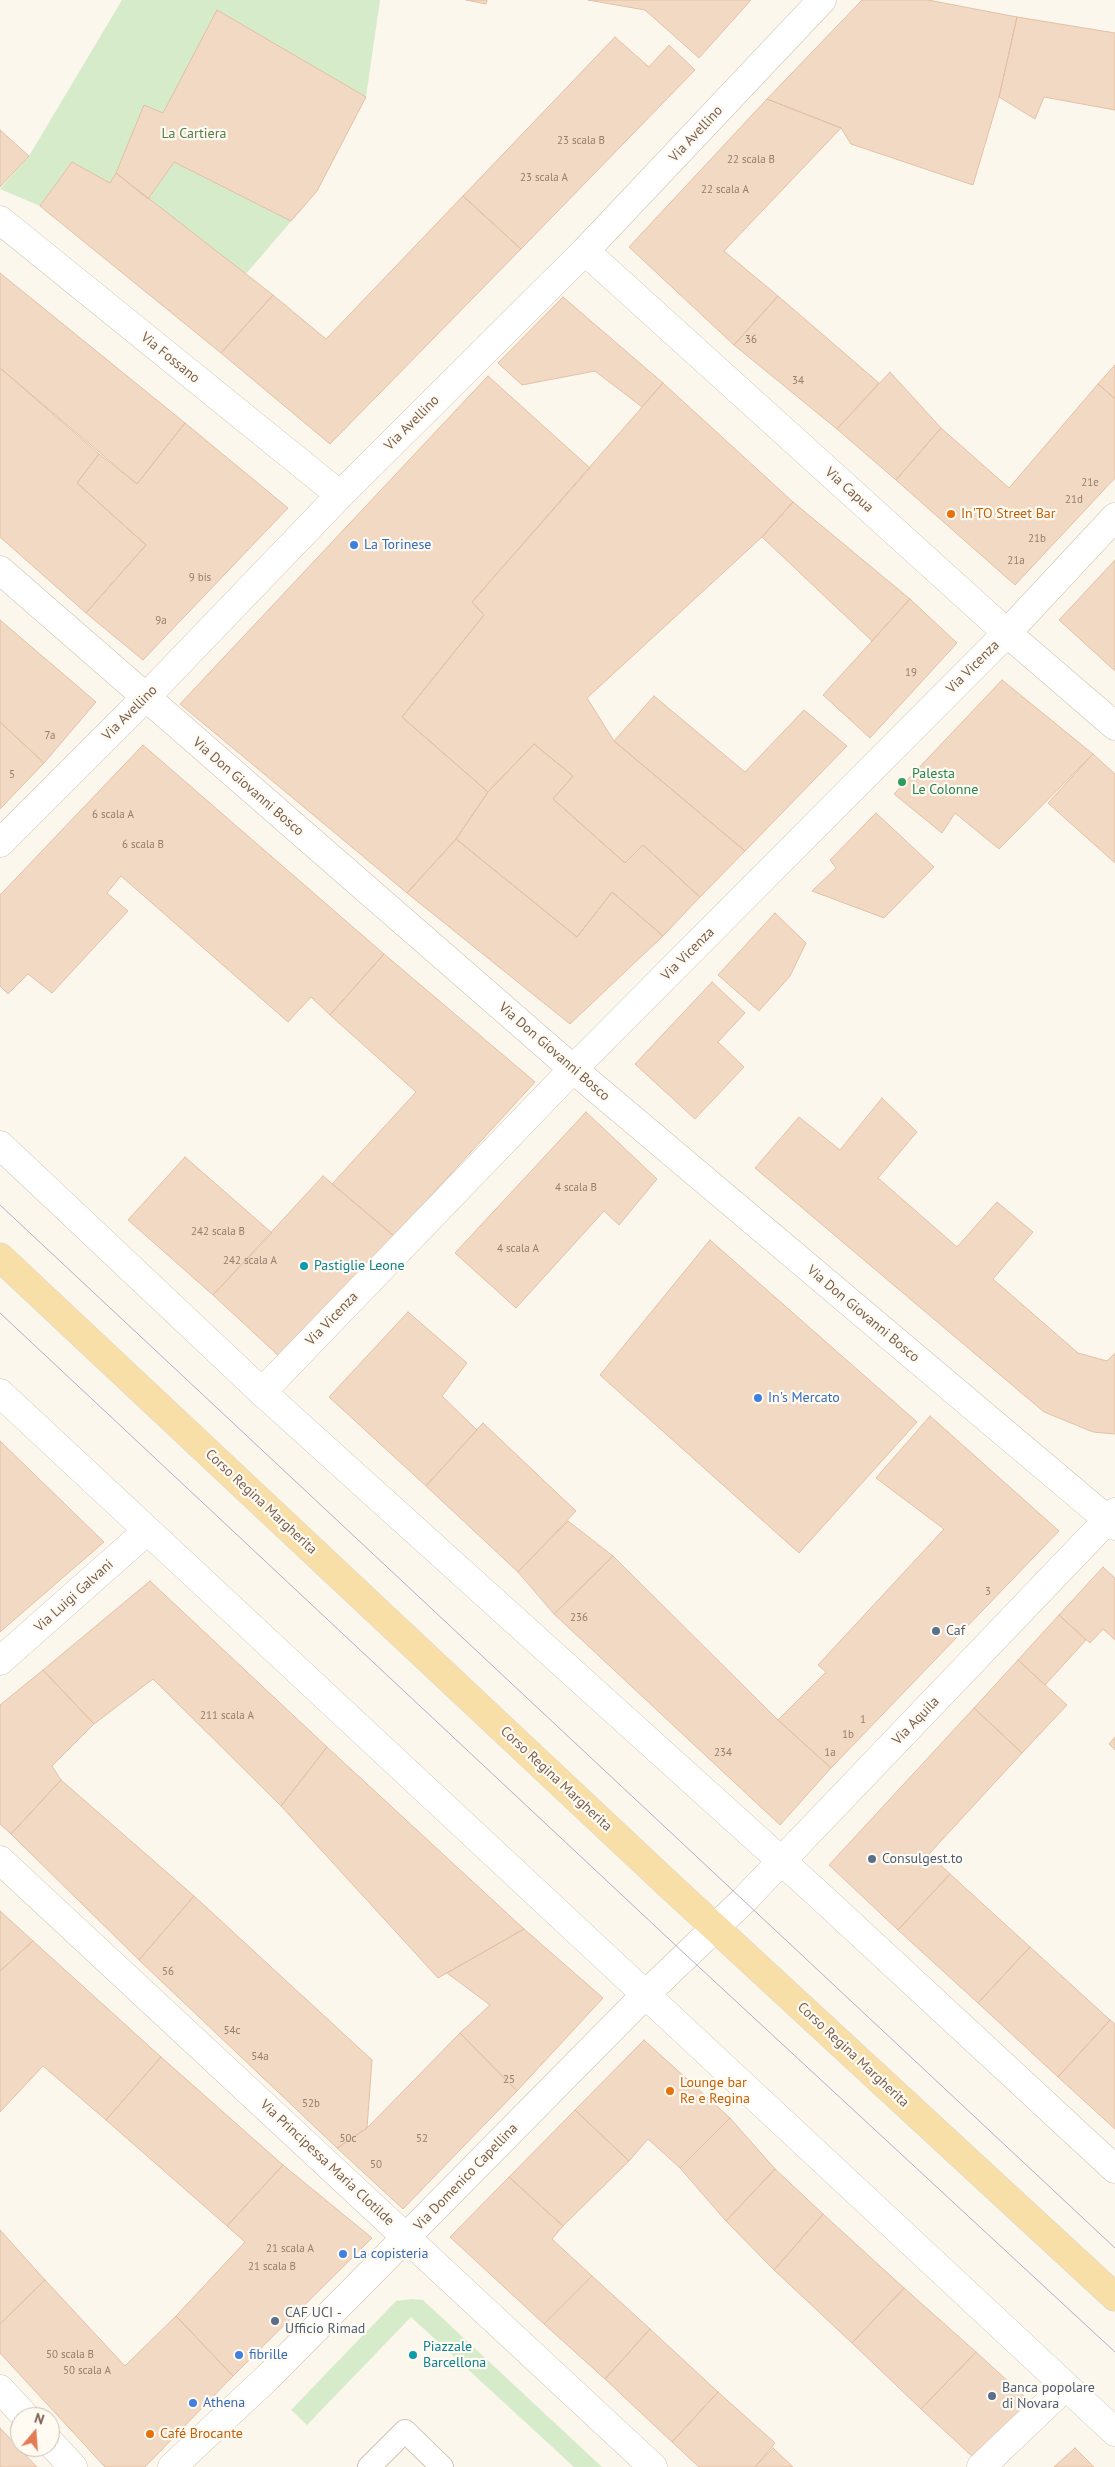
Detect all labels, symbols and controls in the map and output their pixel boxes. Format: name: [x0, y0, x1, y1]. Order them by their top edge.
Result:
street label: Via Avellino: [666, 102, 726, 166]
park label: La Cartiera: [162, 126, 226, 142]
house number: 23 scala B: [557, 134, 605, 148]
house number: 22 scala B: [727, 153, 775, 167]
house number: 23 scala A: [520, 171, 568, 185]
house number: 22 scala A: [701, 183, 749, 197]
street label: Via Fossano: [137, 329, 203, 387]
house number: 36: [745, 333, 757, 347]
house number: 34: [792, 374, 804, 388]
street label: Via Avellino: [381, 392, 443, 454]
street label: Via Capua: [821, 464, 877, 516]
house number: 21e: [1081, 476, 1099, 490]
house number: 21d: [1065, 493, 1083, 507]
place label: In'TO Street Bar: [961, 506, 1056, 522]
marker: In'TO Street Bar: [945, 508, 957, 520]
house number: 21b: [1028, 532, 1046, 546]
place label: La Torinese: [364, 537, 431, 553]
marker: La Torinese: [348, 539, 360, 551]
house number: 21a: [1007, 554, 1025, 568]
house number: 9 bis: [189, 571, 211, 585]
house number: 9a: [155, 614, 167, 628]
street label: Via Vicenza: [943, 637, 1003, 697]
house number: 19: [905, 666, 917, 680]
street label: Via Avellino: [99, 682, 161, 744]
house number: 7a: [45, 729, 55, 743]
street label: Via Don Giovanni Bosco: [189, 734, 307, 840]
place label: Palesta Le Colonne: [912, 766, 978, 799]
house number: 5: [9, 768, 15, 782]
marker: Palesta Le Colonne: [896, 776, 908, 788]
house number: 6 scala A: [92, 808, 134, 822]
house number: 6 scala B: [122, 838, 164, 852]
street label: Via Vicenza: [658, 924, 718, 984]
street label: Via Don Giovanni Bosco: [495, 999, 613, 1105]
house number: 4 scala B: [555, 1181, 597, 1195]
house number: 242 scala B: [191, 1225, 245, 1239]
house number: 4 scala A: [497, 1242, 539, 1256]
house number: 242 scala A: [223, 1254, 277, 1268]
place label: Pastiglie Leone: [314, 1258, 405, 1274]
marker: Pastiglie Leone: [298, 1260, 310, 1272]
street label: Via Don Giovanni Bosco: [803, 1262, 923, 1366]
street label: Via Vicenza: [302, 1289, 362, 1349]
place label: In's Mercato: [768, 1390, 840, 1406]
marker: In's Mercato: [752, 1392, 764, 1404]
street label: Corso Regina Margherita: [202, 1446, 320, 1558]
street label: Via Luigi Galvani: [31, 1556, 117, 1636]
house number: 3: [985, 1585, 991, 1599]
house number: 236: [570, 1611, 588, 1625]
place label: Caf: [946, 1623, 965, 1639]
marker: Caf: [930, 1625, 942, 1637]
street label: Via Aquila: [889, 1693, 943, 1749]
house number: 211 scala A: [200, 1709, 254, 1723]
house number: 1: [860, 1713, 866, 1727]
street label: Corso Regina Margherita: [497, 1723, 615, 1835]
house number: 1b: [842, 1728, 854, 1742]
house number: 234: [714, 1746, 732, 1760]
house number: 1a: [824, 1746, 836, 1760]
place label: Consulgest.to: [882, 1851, 963, 1867]
marker: Consulgest.to: [866, 1853, 878, 1865]
house number: 56: [162, 1965, 174, 1979]
street label: Corso Regina Margherita: [794, 1999, 912, 2111]
house number: 54c: [224, 2024, 240, 2038]
house number: 54a: [251, 2050, 269, 2064]
house number: 25: [503, 2073, 515, 2087]
place label: Lounge bar Re e Regina: [680, 2075, 750, 2108]
marker: Lounge bar Re e Regina: [664, 2085, 676, 2097]
street label: Via Principessa Maria Clotilde: [256, 2096, 398, 2230]
house number: 52b: [302, 2097, 320, 2111]
street label: Via Domenico Capellina: [411, 2120, 521, 2234]
house number: 50c: [340, 2132, 356, 2146]
house number: 52: [416, 2132, 428, 2146]
house number: 50: [370, 2158, 382, 2172]
house number: 21 scala A: [266, 2242, 314, 2256]
place label: La copisteria: [353, 2246, 429, 2262]
marker: La copisteria: [337, 2248, 349, 2260]
house number: 21 scala B: [248, 2260, 296, 2274]
place label: CAF UCI - Ufficio Rimad: [285, 2305, 365, 2338]
marker: CAF UCI - Ufficio Rimad: [269, 2315, 281, 2327]
place label: Piazzale Barcellona: [423, 2339, 486, 2372]
place label: fibrille: [249, 2347, 288, 2363]
house number: 50 scala B: [46, 2348, 94, 2362]
marker: fibrille: [233, 2349, 245, 2361]
marker: Piazzale Barcellona: [407, 2349, 419, 2361]
house number: 50 scala A: [63, 2364, 111, 2378]
place label: Banca popolare di Novara: [1002, 2380, 1095, 2412]
marker: Banca popolare di Novara: [986, 2390, 998, 2402]
place label: Athena: [203, 2395, 245, 2411]
marker: Athena: [187, 2397, 199, 2409]
north arrow: [10, 2407, 60, 2457]
text: N: [32, 2409, 46, 2429]
place label: Café Brocante: [160, 2426, 243, 2442]
marker: Café Brocante: [144, 2428, 156, 2440]

